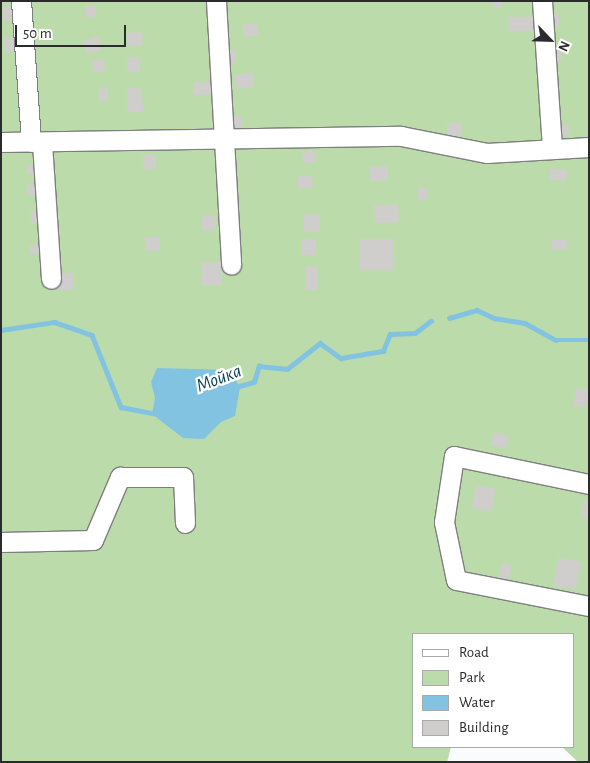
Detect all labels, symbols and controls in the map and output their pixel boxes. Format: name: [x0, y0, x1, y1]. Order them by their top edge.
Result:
scale bar: [18, 15, 129, 47]
north arrow: [525, 15, 575, 65]
text: 50 m: [23, 26, 52, 41]
text: N: [555, 39, 572, 53]
water label: Мойка: [193, 360, 245, 398]
legend: [412, 633, 575, 748]
text: Road: [459, 645, 489, 660]
text: Park: [459, 670, 485, 685]
text: Water: [459, 695, 495, 710]
text: Building: [459, 720, 509, 735]

